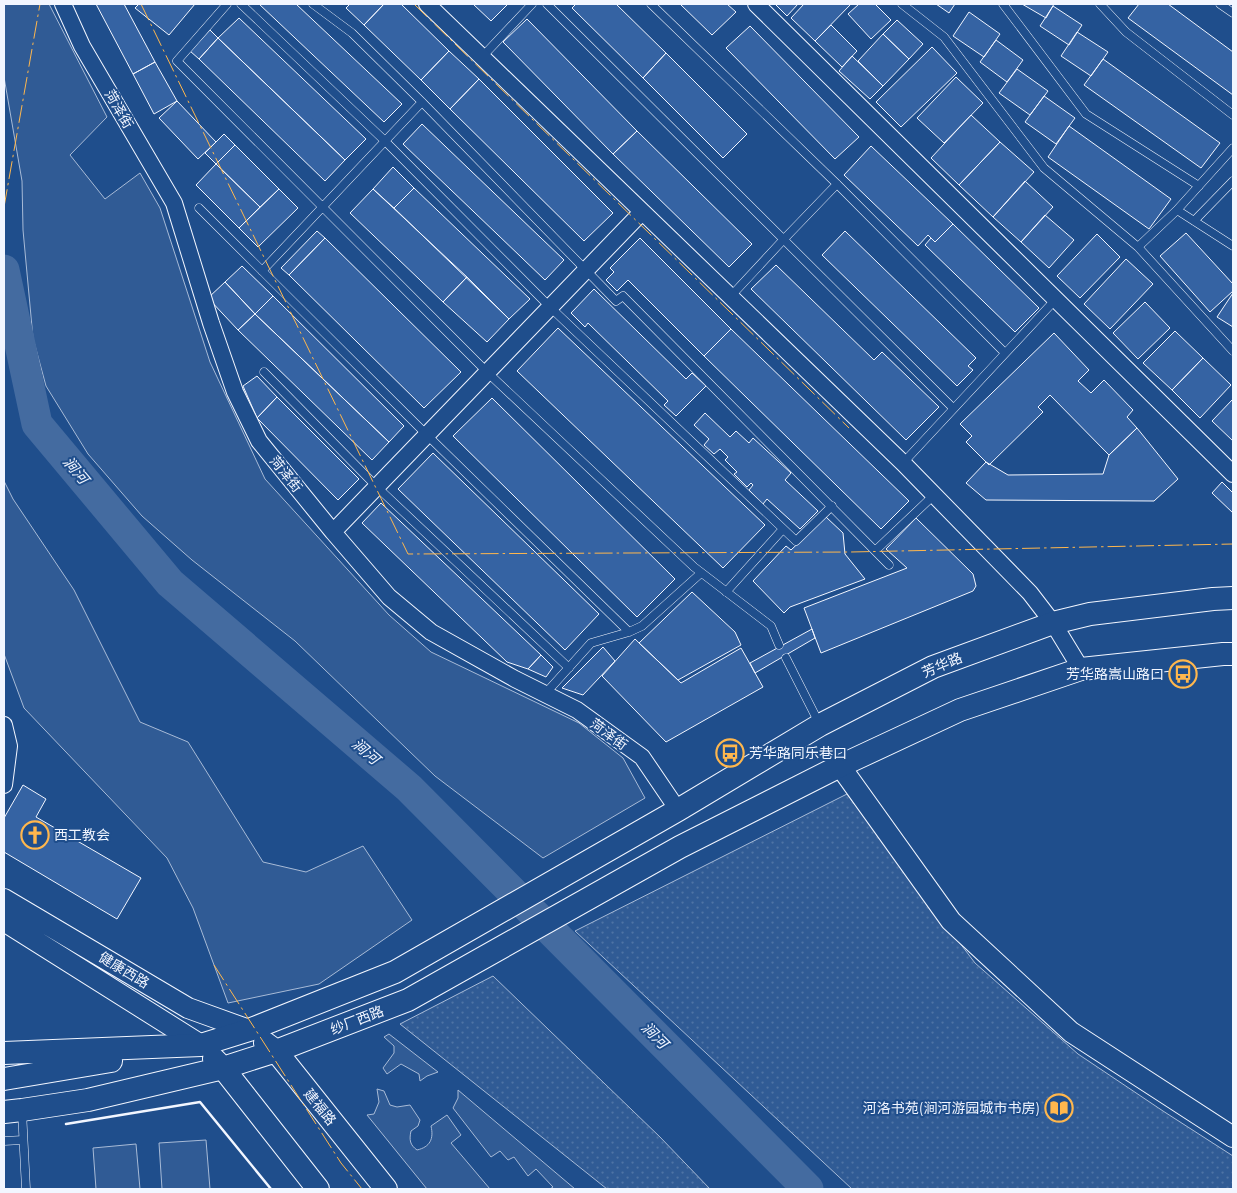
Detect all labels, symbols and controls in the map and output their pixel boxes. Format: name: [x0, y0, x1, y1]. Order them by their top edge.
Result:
street label: 菏泽街: [101, 86, 137, 132]
water label: 涧河: [59, 452, 95, 490]
street label: 菏泽街: [266, 452, 306, 496]
street label: 芳华路: [919, 649, 965, 681]
bus stop icon: 芳华路嵩山路口: [1168, 659, 1198, 689]
place label: 芳华路嵩山路口: [1066, 665, 1164, 683]
street label: 菏泽街: [587, 714, 631, 754]
water label: 涧河: [348, 734, 386, 770]
bus stop icon: 芳华路同乐巷口: [715, 738, 745, 768]
place label: 芳华路同乐巷口: [749, 744, 847, 762]
church icon: 西工教会: [20, 820, 50, 850]
place label: 西工教会: [54, 826, 110, 844]
street label: 健康西路: [95, 948, 153, 992]
street label: 纱厂西路: [328, 1002, 386, 1038]
water label: 涧河: [638, 1018, 674, 1054]
street label: 建福路: [300, 1085, 340, 1129]
library icon: 河洛书苑(涧河游园城市书房): [1044, 1093, 1074, 1123]
place label: 河洛书苑(涧河游园城市书房): [863, 1099, 1040, 1117]

